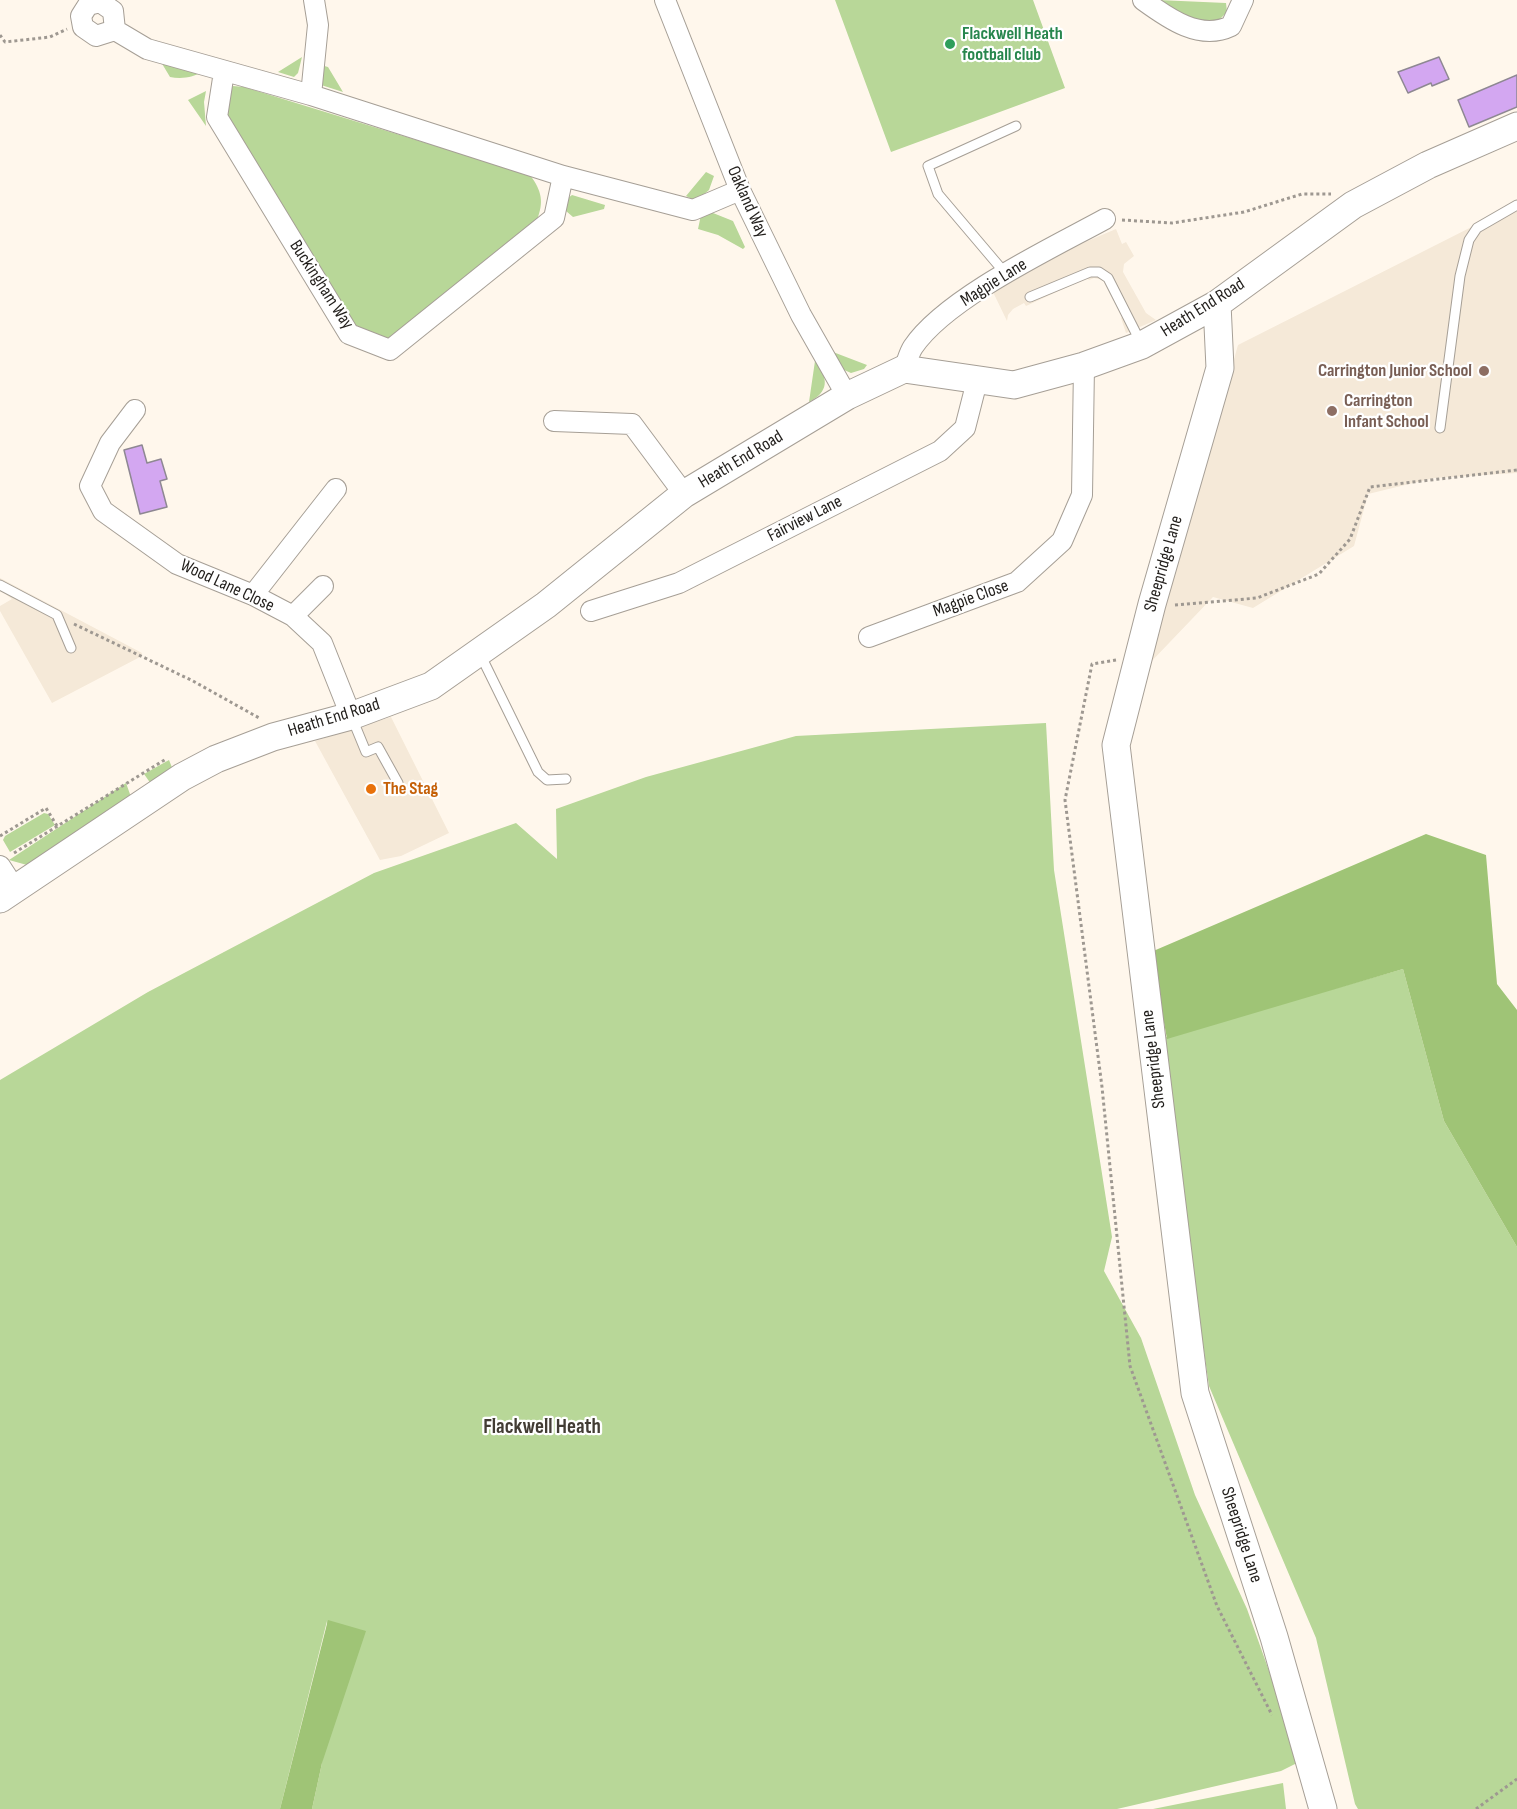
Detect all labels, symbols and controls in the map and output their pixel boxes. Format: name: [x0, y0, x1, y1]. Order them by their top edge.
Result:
place label: Flackwell Heath football club: [962, 23, 1063, 66]
marker: Flackwell Heath football club: [943, 37, 957, 51]
street label: Oakland Way: [722, 163, 772, 241]
street label: Buckingham Way: [284, 236, 358, 334]
street label: Magpie Lane: [957, 254, 1031, 312]
street label: Heath End Road: [1157, 274, 1249, 342]
place label: Carrington Junior School: [1318, 360, 1472, 382]
marker: Carrington Junior School: [1477, 364, 1491, 378]
place label: Carrington Infant School: [1344, 390, 1429, 432]
marker: Carrington Infant School: [1325, 404, 1339, 418]
street label: Heath End Road: [695, 426, 787, 494]
street label: Fairview Lane: [764, 491, 846, 547]
street label: Sheepridge Lane: [1140, 513, 1188, 615]
street label: Wood Lane Close: [177, 555, 277, 617]
street label: Magpie Close: [930, 575, 1012, 623]
street label: Heath End Road: [285, 694, 383, 742]
place label: The Stag: [383, 778, 438, 800]
marker: The Stag: [364, 782, 378, 796]
street label: Sheepridge Lane: [1137, 1009, 1171, 1109]
district label: Flackwell Heath: [483, 1415, 601, 1441]
street label: Sheepridge Lane: [1215, 1485, 1267, 1585]

